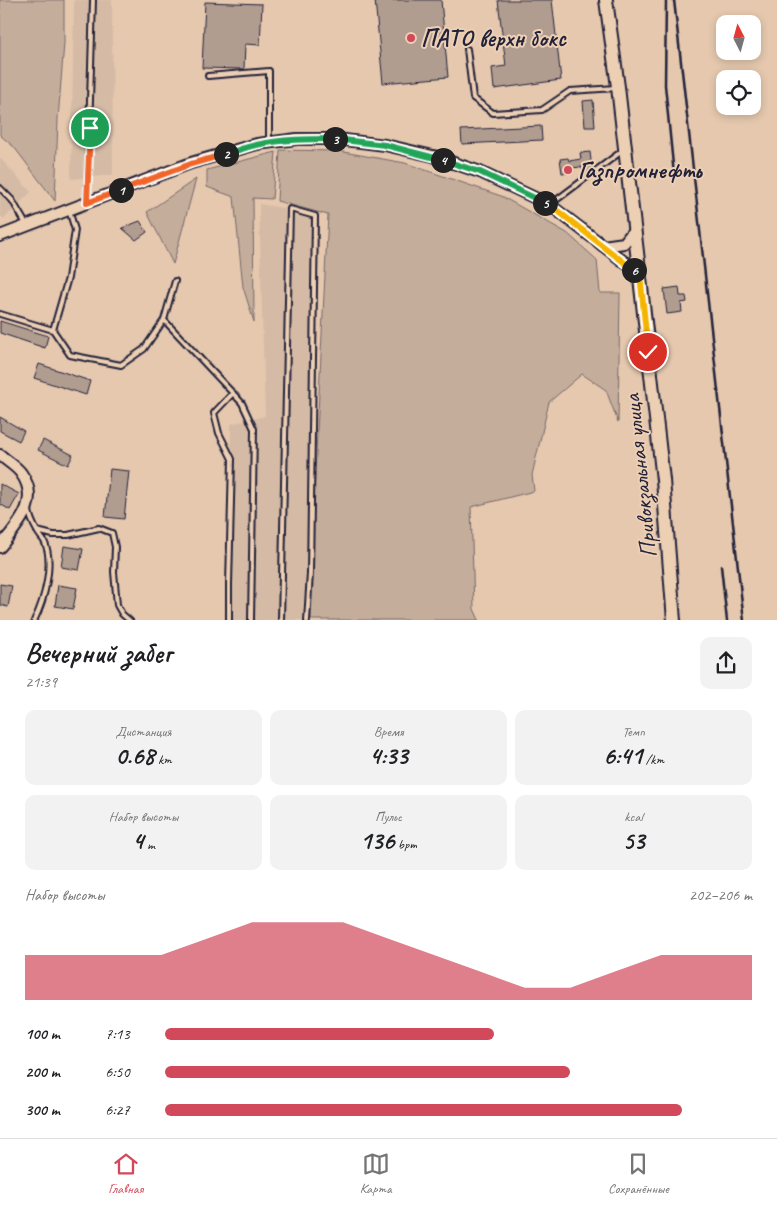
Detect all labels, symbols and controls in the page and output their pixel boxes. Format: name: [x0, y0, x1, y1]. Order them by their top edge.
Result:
north arrow: [716, 15, 761, 60]
map controls: [716, 15, 761, 115]
place label: ПАТО верхн бокс: [421, 23, 567, 53]
marker: ПАТО верхн бокс: [405, 32, 417, 44]
button: locate: [716, 70, 761, 115]
pin: [69, 107, 111, 149]
icon: arrive: [76, 114, 104, 142]
pin: 3: [322, 126, 348, 152]
text: 3: [332, 131, 339, 148]
pin: 2: [214, 142, 238, 166]
text: 2: [223, 146, 230, 163]
pin: 4: [430, 148, 456, 172]
text: 4: [440, 152, 447, 169]
place label: Газпромнефть: [578, 155, 703, 186]
marker: Газпромнефть: [562, 164, 574, 176]
pin: 1: [108, 178, 134, 202]
text: 1: [118, 182, 125, 199]
pin: 5: [532, 190, 558, 216]
text: 5: [542, 195, 549, 212]
pin: 6: [622, 258, 646, 282]
text: 6: [631, 262, 638, 279]
pin: [627, 331, 669, 373]
icon: check: [634, 338, 662, 366]
street label: Привокзальная улица: [616, 391, 665, 559]
text: Вечерний забег: [25, 635, 172, 670]
button: share: [700, 637, 752, 689]
text: 21:39: [25, 672, 57, 692]
text: Дистанция: [116, 723, 171, 740]
text: Время: [374, 723, 403, 740]
text: Темп: [622, 723, 645, 740]
text: 0.68: [115, 740, 155, 772]
text: 4:33: [369, 740, 408, 772]
text: 6:41: [603, 740, 642, 772]
text: km: [155, 751, 172, 768]
text: /km: [642, 751, 664, 768]
text: Набор высоты: [109, 808, 178, 825]
text: Пульс: [375, 808, 402, 825]
text: kcal: [624, 808, 643, 825]
text: 4: [132, 825, 144, 857]
text: 136: [360, 825, 394, 857]
text: 53: [622, 825, 645, 857]
text: m: [144, 836, 155, 853]
text: bpm: [394, 836, 417, 853]
text: Набор высоты: [25, 885, 104, 905]
text: 202–206 m: [689, 885, 752, 905]
text: 100 m: [25, 1024, 60, 1044]
text: 7:13: [105, 1024, 130, 1044]
text: 200 m: [25, 1062, 60, 1082]
text: 6:50: [105, 1062, 130, 1082]
text: 300 m: [25, 1100, 60, 1120]
text: 6:27: [105, 1100, 130, 1120]
tab: Главная: [108, 1150, 143, 1197]
tab: Карта: [360, 1150, 392, 1197]
tab: Сохранённые: [608, 1150, 669, 1197]

